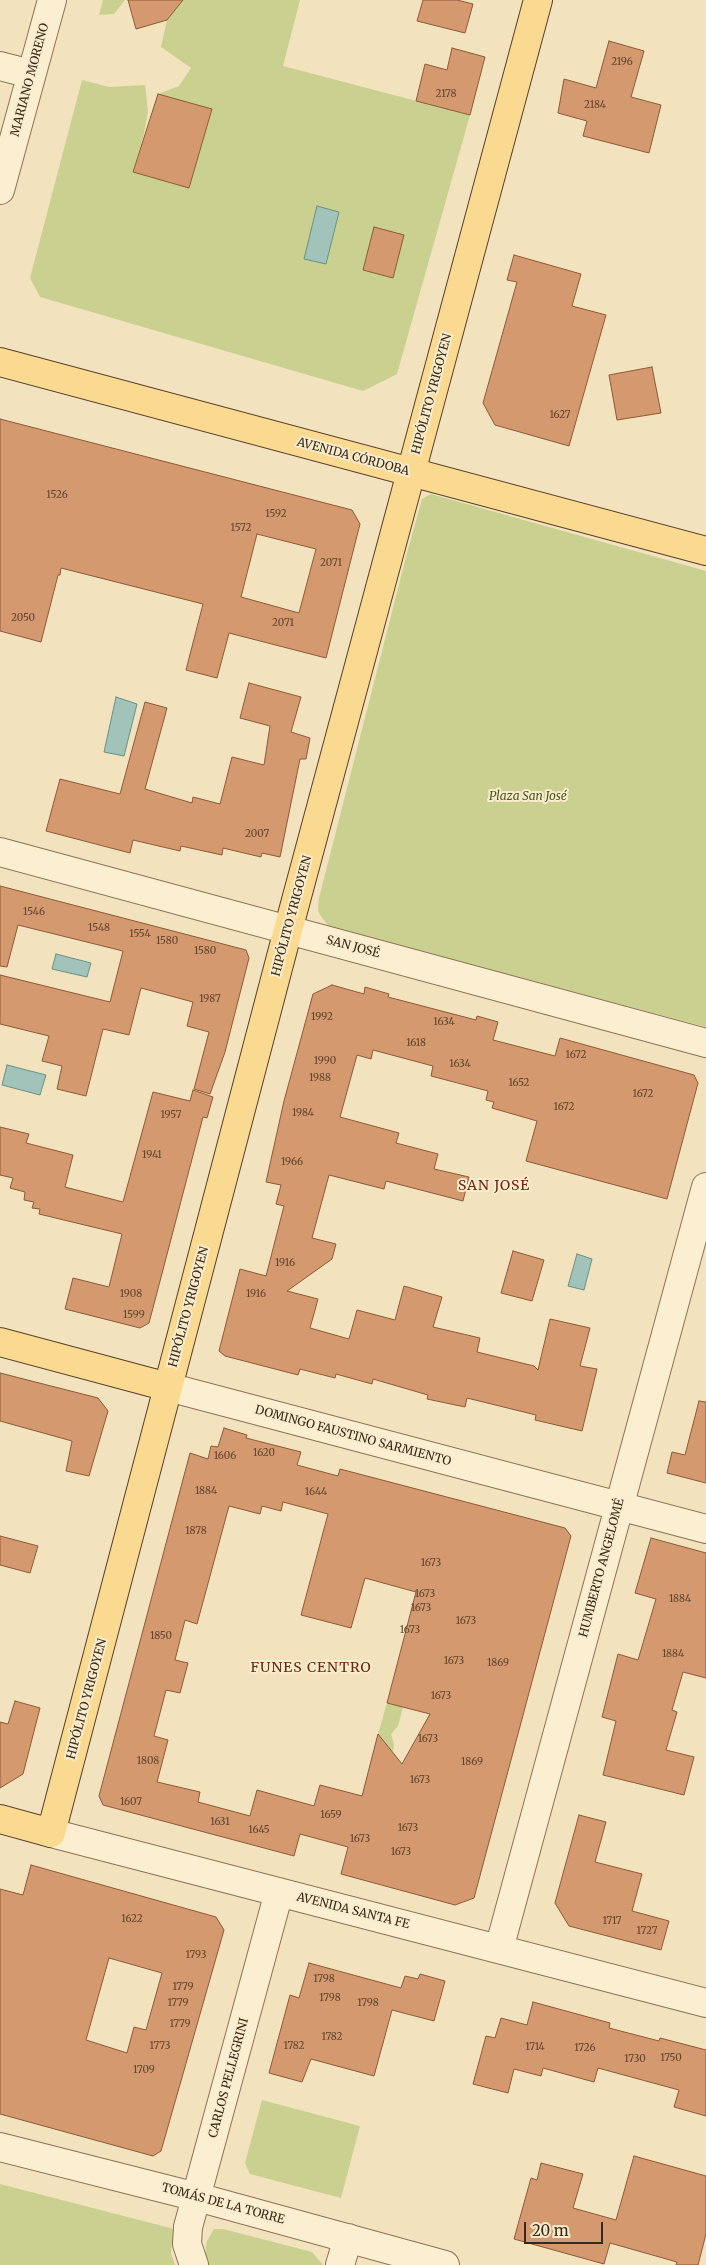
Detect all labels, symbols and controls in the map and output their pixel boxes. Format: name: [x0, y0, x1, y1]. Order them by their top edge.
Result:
street label: MARIANO MORENO: [8, 22, 52, 138]
house number: 2196: [611, 56, 633, 68]
house number: 2178: [436, 88, 456, 100]
house number: 2184: [584, 99, 606, 111]
street label: HIPÓLITO YRIGOYEN: [409, 332, 455, 456]
house number: 1627: [549, 409, 571, 421]
street label: AVENIDA CÓRDOBA: [295, 435, 411, 479]
house number: 1526: [46, 489, 68, 501]
house number: 1592: [265, 508, 287, 520]
house number: 1572: [230, 522, 252, 534]
house number: 2071: [320, 557, 342, 569]
house number: 2050: [11, 612, 35, 624]
house number: 2071: [272, 617, 294, 629]
park label: Plaza San José: [489, 790, 567, 804]
house number: 2007: [245, 828, 269, 840]
street label: HIPÓLITO YRIGOYEN: [269, 854, 315, 978]
house number: 1546: [23, 906, 45, 918]
house number: 1548: [88, 922, 110, 934]
house number: 1554: [129, 928, 151, 940]
street label: SAN JOSÉ: [325, 933, 381, 961]
house number: 1580: [156, 935, 178, 947]
house number: 1580: [194, 945, 216, 957]
house number: 1987: [199, 993, 221, 1005]
house number: 1992: [311, 1011, 333, 1023]
house number: 1634: [433, 1016, 455, 1028]
house number: 1618: [406, 1037, 426, 1049]
house number: 1672: [566, 1049, 586, 1061]
house number: 1990: [314, 1055, 336, 1067]
house number: 1634: [449, 1058, 471, 1070]
house number: 1988: [309, 1072, 331, 1084]
house number: 1652: [508, 1077, 530, 1089]
house number: 1672: [633, 1088, 653, 1100]
house number: 1672: [554, 1101, 574, 1113]
house number: 1984: [292, 1107, 314, 1119]
house number: 1957: [161, 1109, 181, 1121]
house number: 1941: [142, 1149, 162, 1161]
house number: 1966: [281, 1156, 303, 1168]
district label: SAN JOSÉ: [457, 1178, 531, 1194]
street label: HIPÓLITO YRIGOYEN: [166, 1245, 212, 1369]
house number: 1916: [275, 1257, 295, 1269]
house number: 1908: [120, 1288, 142, 1300]
house number: 1916: [246, 1288, 266, 1300]
house number: 1599: [123, 1309, 145, 1321]
street label: DOMINGO FAUSTINO SARMIENTO: [253, 1403, 453, 1469]
house number: 1620: [253, 1447, 275, 1459]
house number: 1606: [214, 1450, 236, 1462]
house number: 1884: [195, 1485, 217, 1497]
house number: 1644: [305, 1486, 327, 1498]
street label: HUMBERTO ANGELOMÉ: [576, 1497, 628, 1639]
house number: 1878: [185, 1525, 207, 1537]
house number: 1673: [421, 1557, 441, 1569]
house number: 1673: [415, 1588, 435, 1600]
house number: 1884: [669, 1593, 691, 1605]
house number: 1673: [411, 1602, 431, 1614]
house number: 1673: [456, 1615, 476, 1627]
house number: 1673: [400, 1624, 420, 1636]
house number: 1850: [150, 1630, 172, 1642]
street label: HIPÓLITO YRIGOYEN: [64, 1637, 110, 1761]
house number: 1884: [662, 1648, 684, 1660]
house number: 1673: [444, 1655, 464, 1667]
house number: 1869: [487, 1657, 509, 1669]
district label: FUNES CENTRO: [249, 1660, 373, 1676]
house number: 1673: [431, 1690, 451, 1702]
house number: 1673: [418, 1733, 438, 1745]
house number: 1808: [137, 1755, 159, 1767]
house number: 1869: [461, 1756, 483, 1768]
house number: 1673: [410, 1774, 430, 1786]
house number: 1607: [120, 1796, 142, 1808]
house number: 1659: [320, 1809, 342, 1821]
house number: 1631: [210, 1816, 230, 1828]
house number: 1673: [398, 1822, 418, 1834]
house number: 1645: [248, 1824, 270, 1836]
house number: 1673: [350, 1833, 370, 1845]
house number: 1673: [391, 1846, 411, 1858]
street label: AVENIDA SANTA FE: [295, 1890, 411, 1932]
house number: 1622: [121, 1913, 143, 1925]
house number: 1717: [602, 1915, 622, 1927]
house number: 1727: [637, 1925, 657, 1937]
house number: 1793: [186, 1949, 206, 1961]
house number: 1798: [313, 1973, 335, 1985]
house number: 1779: [172, 1981, 194, 1993]
house number: 1798: [319, 1992, 341, 2004]
house number: 1779: [167, 1997, 189, 2009]
house number: 1798: [357, 1997, 379, 2009]
street label: CARLOS PELLEGRINI: [206, 2017, 252, 2139]
house number: 1779: [169, 2018, 191, 2030]
house number: 1782: [321, 2031, 343, 2043]
house number: 1773: [150, 2040, 170, 2052]
house number: 1782: [283, 2040, 305, 2052]
house number: 1714: [525, 2041, 545, 2053]
house number: 1726: [574, 2042, 596, 2054]
house number: 1750: [660, 2052, 682, 2064]
house number: 1730: [624, 2053, 646, 2065]
house number: 1709: [133, 2064, 155, 2076]
street label: TOMÁS DE LA TORRE: [160, 2181, 286, 2227]
scale bar: [526, 2212, 605, 2244]
text: 20 m: [532, 2221, 569, 2240]

